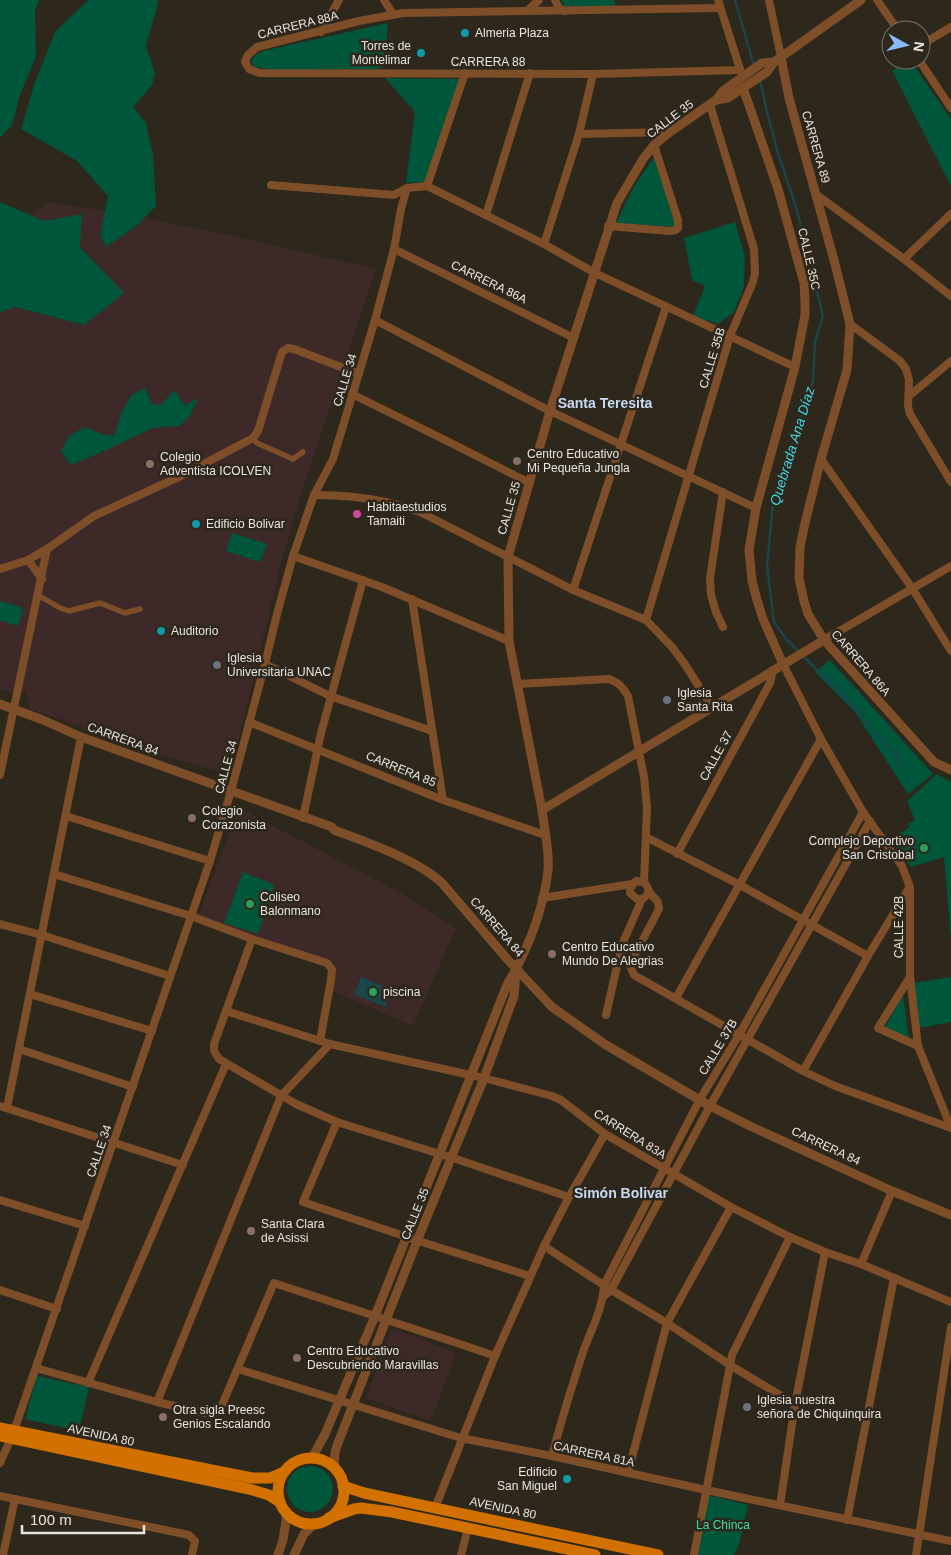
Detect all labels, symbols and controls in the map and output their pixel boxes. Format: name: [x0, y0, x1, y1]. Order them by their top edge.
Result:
street label: CARRERA 88A: [256, 8, 340, 42]
north arrow: [881, 20, 931, 70]
place label: Almeria Plaza: [475, 26, 549, 40]
marker: Almeria Plaza: [459, 27, 471, 39]
place label: Torres de Montelimar: [352, 39, 411, 67]
text: N: [910, 41, 928, 53]
marker: Torres de Montelimar: [415, 47, 427, 59]
street label: CARRERA 88: [451, 55, 526, 69]
street label: CALLE 35: [644, 97, 696, 141]
street label: CARRERA 89: [799, 109, 833, 185]
street label: CALLE 35C: [795, 227, 823, 292]
street label: CARRERA 86A: [449, 258, 529, 306]
street label: CALLE 35B: [696, 326, 728, 390]
street label: CALLE 34: [330, 351, 360, 408]
water label: Quebrada Ana Díaz: [766, 385, 818, 507]
district label: Santa Teresita: [558, 395, 653, 411]
place label: Centro Educativo Mi Pequeña Jungla: [527, 447, 630, 475]
place label: Colegio Adventista ICOLVEN: [160, 450, 271, 478]
marker: Centro Educativo Mi Pequeña Jungla: [511, 455, 523, 467]
marker: Colegio Adventista ICOLVEN: [144, 458, 156, 470]
street label: CALLE 35: [495, 479, 523, 536]
place label: Habitaestudios Tamaiti: [367, 500, 446, 528]
marker: Habitaestudios Tamaiti: [351, 508, 363, 520]
place label: Edificio Bolivar: [206, 517, 285, 531]
marker: Edificio Bolivar: [190, 518, 202, 530]
place label: Auditorio: [171, 624, 219, 638]
marker: Auditorio: [155, 625, 167, 637]
street label: CARRERA 86A: [829, 627, 893, 699]
place label: Iglesia Universitaria UNAC: [227, 651, 331, 679]
marker: Iglesia Universitaria UNAC: [211, 659, 223, 671]
place label: Iglesia Santa Rita: [677, 686, 733, 714]
marker: Iglesia Santa Rita: [661, 694, 673, 706]
street label: CARRERA 84: [86, 720, 161, 758]
street label: CALLE 37: [697, 728, 736, 783]
street label: CALLE 34: [212, 738, 240, 795]
street label: CARRERA 85: [364, 749, 439, 790]
place label: Colegio Corazonista: [202, 804, 266, 832]
marker: Colegio Corazonista: [186, 812, 198, 824]
place label: Complejo Deportivo San Cristobal: [809, 834, 914, 862]
marker: Complejo Deportivo San Cristobal: [918, 842, 930, 854]
place label: Coliseo Balonmano: [260, 890, 321, 918]
street label: CARRERA 84: [467, 894, 527, 960]
street label: CALLE 42B: [892, 896, 906, 958]
marker: Coliseo Balonmano: [244, 898, 256, 910]
place label: Centro Educativo Mundo De Alegrias: [562, 940, 663, 968]
marker: Centro Educativo Mundo De Alegrias: [546, 948, 558, 960]
place label: piscina: [383, 985, 421, 999]
marker: piscina: [367, 986, 379, 998]
street label: CALLE 37B: [696, 1017, 740, 1077]
street label: CARRERA 83A: [591, 1106, 669, 1162]
street label: CALLE 34: [83, 1123, 115, 1179]
street label: CARRERA 84: [789, 1124, 863, 1168]
district label: Simón Bolivar: [574, 1185, 669, 1201]
street label: CALLE 35: [398, 1186, 432, 1242]
place label: Santa Clara de Asissi: [261, 1217, 325, 1245]
marker: Santa Clara de Asissi: [245, 1225, 257, 1237]
place label: Centro Educativo Descubriendo Maravillas: [307, 1344, 438, 1372]
marker: Centro Educativo Descubriendo Maravillas: [291, 1352, 303, 1364]
place label: Iglesia nuestra señora de Chiquinquira: [757, 1393, 881, 1421]
marker: Iglesia nuestra señora de Chiquinquira: [741, 1401, 753, 1413]
place label: Otra sigla Preesc Genios Escalando: [173, 1403, 271, 1431]
marker: Otra sigla Preesc Genios Escalando: [157, 1411, 169, 1423]
street label: AVENIDA 80: [66, 1421, 136, 1449]
street label: CARRERA 81A: [552, 1439, 636, 1469]
place label: Edificio San Miguel: [497, 1465, 557, 1493]
marker: Edificio San Miguel: [561, 1473, 573, 1485]
street label: AVENIDA 80: [468, 1494, 538, 1522]
scale bar: [22, 1502, 145, 1534]
text: 100 m: [30, 1511, 72, 1528]
park label: La Chinca: [696, 1518, 750, 1532]

